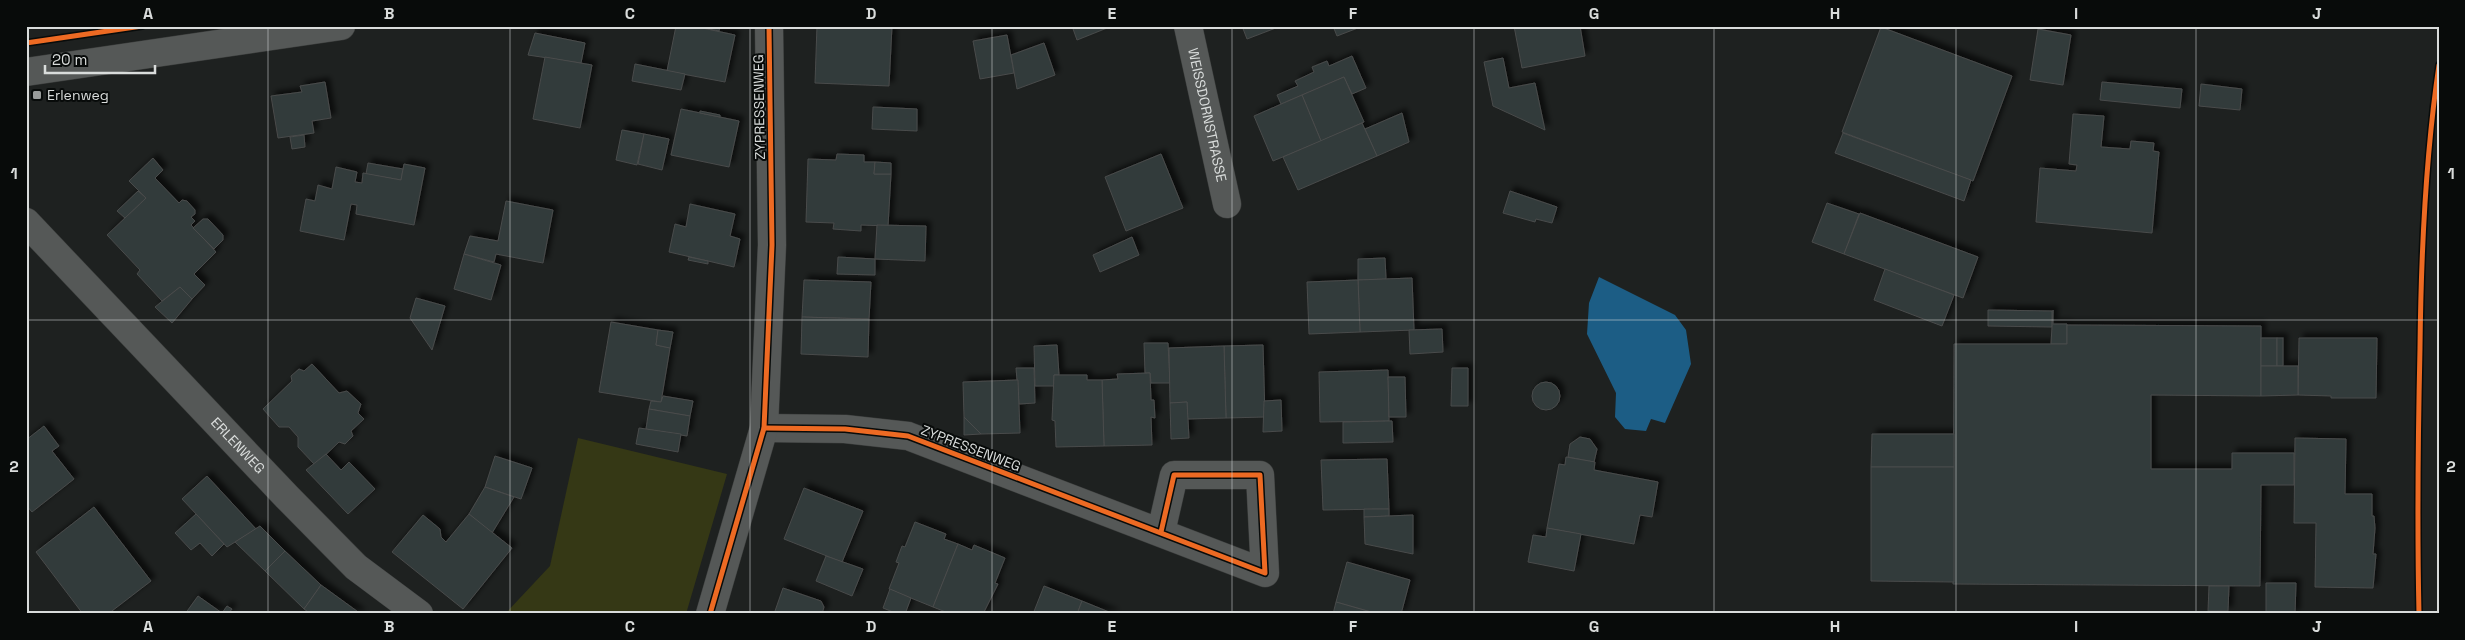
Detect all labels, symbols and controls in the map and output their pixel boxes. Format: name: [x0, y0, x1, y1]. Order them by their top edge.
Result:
text: A: [143, 3, 153, 24]
text: B: [384, 3, 394, 24]
text: C: [625, 3, 635, 24]
text: D: [866, 3, 876, 24]
text: E: [1108, 3, 1117, 24]
text: F: [1349, 3, 1358, 24]
text: G: [1589, 3, 1599, 24]
text: H: [1830, 3, 1840, 24]
text: I: [2074, 3, 2078, 24]
text: J: [2312, 3, 2322, 24]
scale bar: [45, 42, 155, 74]
street label: WEISSDORNSTRASSE: [1184, 46, 1231, 184]
text: 20 m: [52, 50, 87, 69]
street label: ZYPRESSENWEG: [749, 54, 769, 160]
place label: Erlenweg: [47, 86, 109, 104]
marker: Erlenweg: [31, 89, 43, 101]
text: 1: [10, 163, 18, 184]
text: 1: [2447, 163, 2455, 184]
street label: ERLENWEG: [207, 413, 269, 477]
street label: ZYPRESSENWEG: [919, 421, 1023, 475]
text: 2: [9, 456, 19, 477]
text: 2: [2446, 456, 2456, 477]
text: A: [143, 616, 153, 637]
text: B: [384, 616, 394, 637]
text: C: [625, 616, 635, 637]
text: D: [866, 616, 876, 637]
text: E: [1108, 616, 1117, 637]
text: F: [1349, 616, 1358, 637]
text: G: [1589, 616, 1599, 637]
text: H: [1830, 616, 1840, 637]
text: I: [2074, 616, 2078, 637]
text: J: [2312, 616, 2322, 637]

